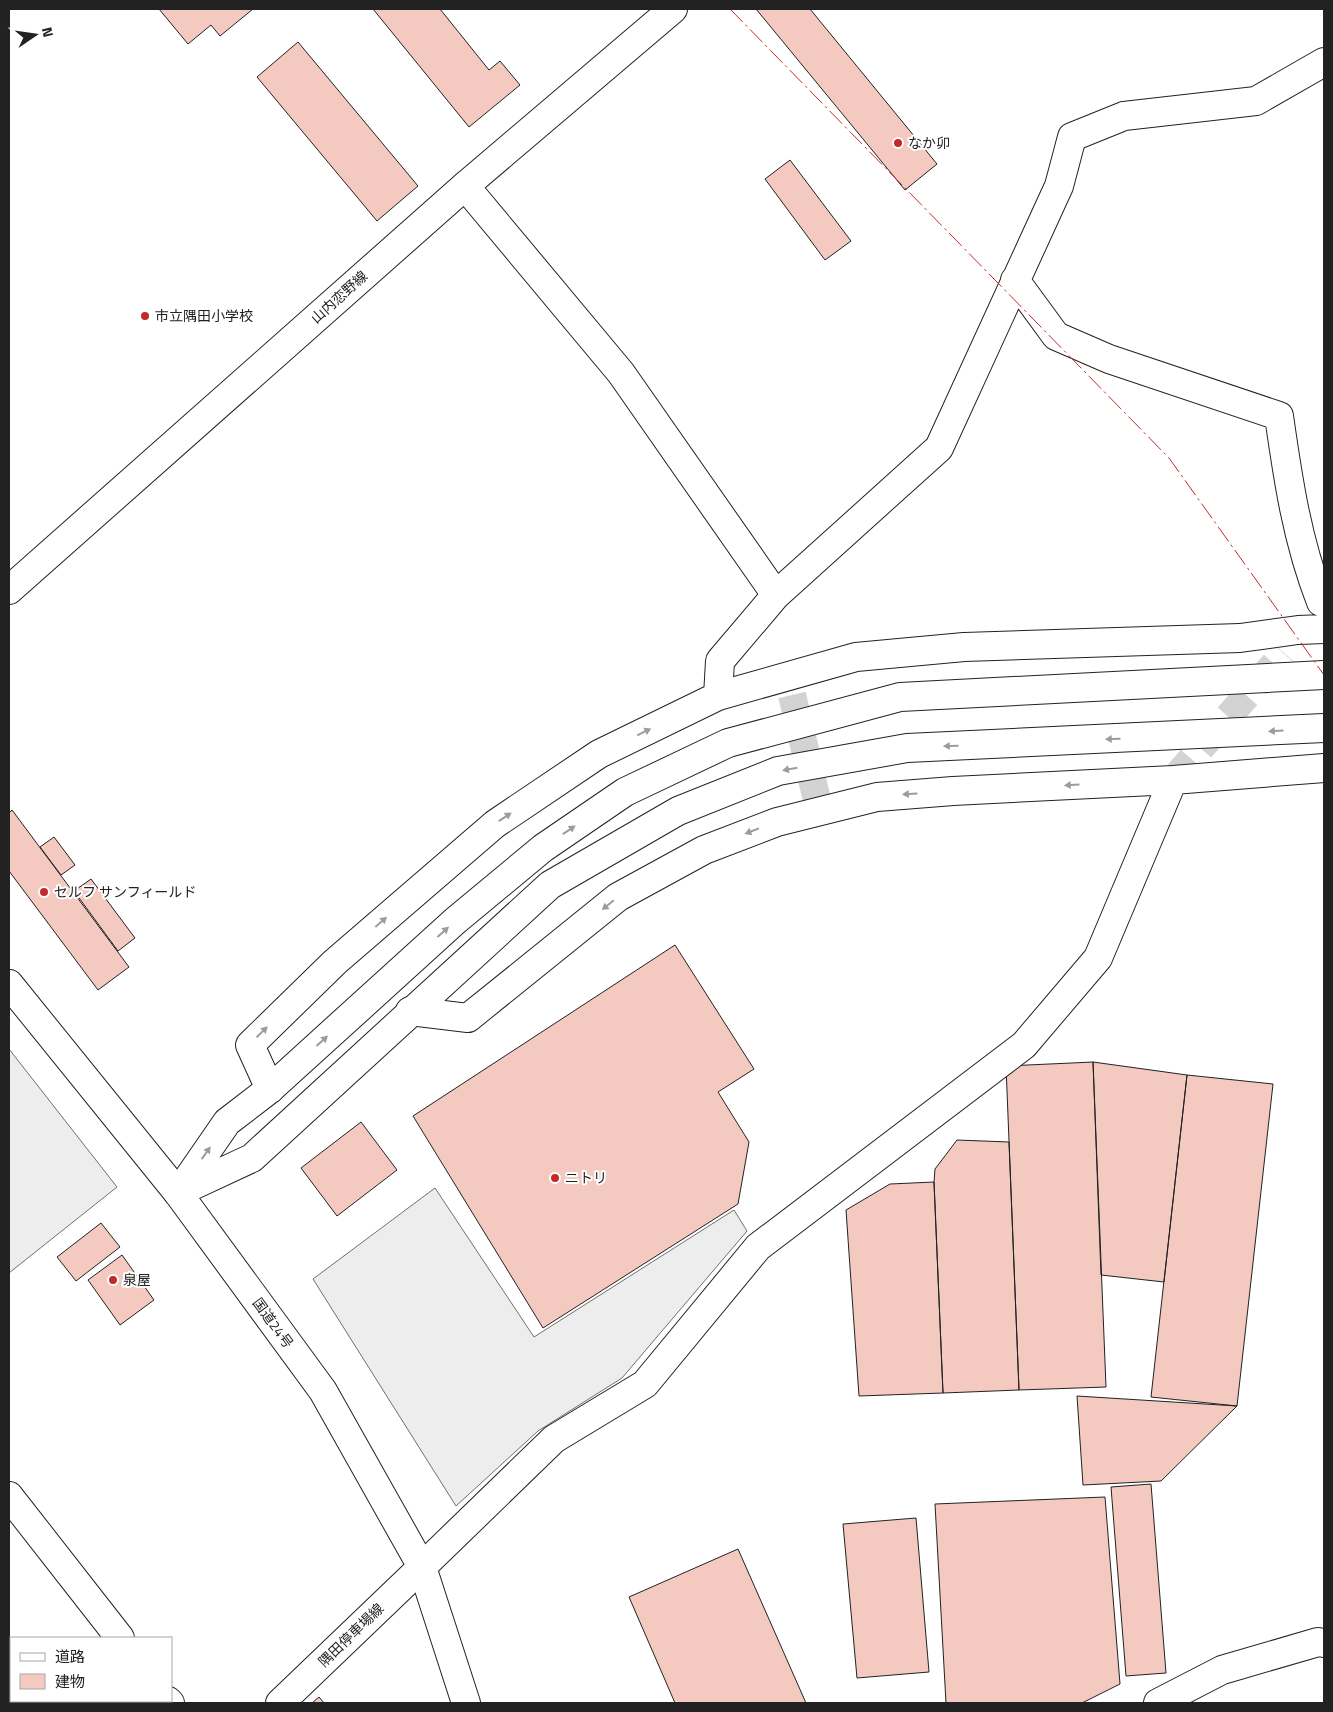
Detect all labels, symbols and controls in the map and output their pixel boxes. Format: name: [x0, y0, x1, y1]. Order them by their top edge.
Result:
north arrow: [10, 10, 60, 60]
text: N: [37, 25, 59, 39]
place label: なか卯: [908, 132, 950, 153]
marker: なか卯: [892, 137, 904, 149]
street label: 山内恋野線: [306, 265, 372, 328]
place label: 市立隅田小学校: [155, 305, 253, 326]
marker: 市立隅田小学校: [139, 310, 151, 322]
one-way arrow: [636, 728, 651, 736]
one-way arrow: [1267, 728, 1283, 736]
one-way arrow: [1105, 735, 1121, 743]
one-way arrow: [943, 742, 959, 750]
one-way arrow: [782, 765, 798, 773]
one-way arrow: [1064, 781, 1080, 789]
one-way arrow: [902, 790, 918, 798]
one-way arrow: [498, 812, 512, 822]
one-way arrow: [562, 825, 576, 835]
one-way arrow: [745, 828, 759, 836]
place label: セルフ サンフィールド: [54, 881, 196, 902]
marker: セルフ サンフィールド: [38, 886, 50, 898]
one-way arrow: [602, 899, 615, 910]
one-way arrow: [375, 916, 388, 927]
one-way arrow: [436, 926, 448, 938]
one-way arrow: [256, 1026, 268, 1038]
one-way arrow: [316, 1036, 329, 1047]
one-way arrow: [201, 1146, 211, 1160]
place label: ニトリ: [565, 1167, 607, 1188]
marker: ニトリ: [549, 1172, 561, 1184]
place label: 泉屋: [123, 1269, 151, 1290]
marker: 泉屋: [107, 1274, 119, 1286]
street label: 国道24号: [248, 1293, 299, 1352]
street label: 隅田停車場線: [313, 1598, 388, 1671]
legend: [10, 1637, 172, 1702]
text: 道路: [55, 1645, 85, 1668]
text: 建物: [55, 1670, 85, 1693]

